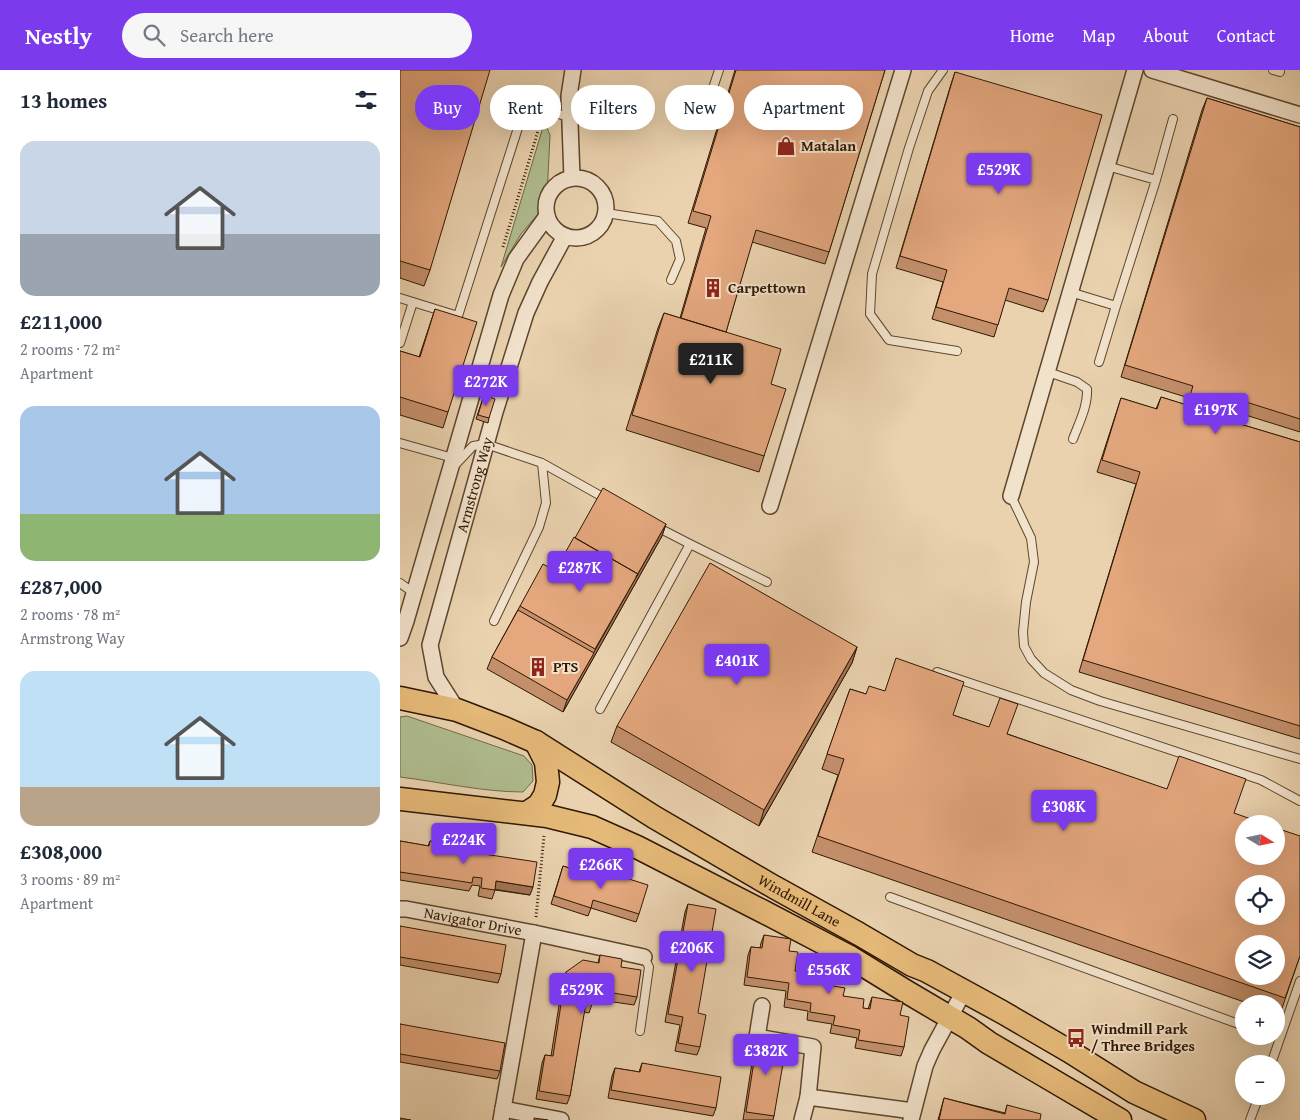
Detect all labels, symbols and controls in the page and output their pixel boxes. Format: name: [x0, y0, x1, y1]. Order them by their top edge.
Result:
search box: [122, 13, 472, 58]
text: Nestly: [25, 18, 92, 53]
icon: search: [140, 21, 168, 49]
text: Search here: [180, 21, 274, 49]
text: Home: [1010, 22, 1054, 49]
text: Map: [1082, 22, 1115, 49]
text: About: [1143, 22, 1189, 49]
text: Contact: [1217, 22, 1275, 49]
text: 13 homes: [20, 85, 107, 116]
chip: Buy: [415, 85, 480, 130]
chip: Rent: [490, 85, 561, 130]
chip: Filters: [571, 85, 655, 130]
chip: New: [665, 85, 734, 130]
chip: Apartment: [744, 85, 863, 130]
icon: filters: [352, 86, 380, 114]
shop icon: Matalan: [775, 135, 797, 157]
place label: Matalan: [801, 135, 856, 156]
pin: £529K: [964, 152, 1034, 195]
text: £529K: [977, 157, 1021, 181]
icon: home: [155, 173, 245, 263]
building icon: Carpettown: [702, 277, 724, 299]
place label: Carpettown: [728, 277, 806, 298]
text: £211,000: [20, 306, 102, 337]
text: 2 rooms · 72 m²: [20, 337, 120, 361]
pin: £211K: [676, 342, 746, 385]
text: £211K: [689, 347, 733, 371]
text: Apartment: [20, 361, 93, 385]
pin: £272K: [451, 364, 521, 407]
text: £272K: [464, 369, 508, 393]
pin: £197K: [1181, 392, 1251, 435]
text: £197K: [1194, 397, 1238, 421]
street label: Armstrong Way: [451, 434, 498, 535]
icon: home: [155, 438, 245, 528]
pin: £287K: [545, 550, 615, 593]
text: £287K: [558, 555, 602, 579]
text: £287,000: [20, 571, 102, 602]
text: 2 rooms · 78 m²: [20, 602, 120, 626]
text: Armstrong Way: [20, 626, 125, 650]
pin: £401K: [702, 644, 772, 686]
text: £401K: [715, 648, 759, 672]
building icon: PTS: [527, 656, 549, 678]
place label: PTS: [553, 656, 579, 677]
icon: home: [155, 703, 245, 793]
pin: £308K: [1029, 790, 1099, 832]
text: £308K: [1042, 794, 1086, 818]
north arrow: [1235, 815, 1285, 865]
map controls: [1235, 815, 1285, 1105]
pin: £224K: [429, 822, 499, 865]
text: £224K: [442, 827, 486, 851]
text: £308,000: [20, 836, 102, 867]
pin: £266K: [566, 848, 636, 890]
text: £266K: [579, 852, 623, 876]
text: 3 rooms · 89 m²: [20, 867, 120, 891]
street label: Windmill Lane: [754, 869, 845, 932]
button: locate: [1235, 875, 1285, 925]
text: Apartment: [20, 891, 93, 915]
street label: Navigator Drive: [422, 902, 524, 940]
pin: £206K: [657, 930, 727, 973]
text: £206K: [670, 935, 714, 959]
button: layers: [1235, 935, 1285, 985]
pin: £556K: [794, 952, 864, 995]
text: £556K: [807, 957, 851, 981]
pin: £529K: [547, 972, 617, 1015]
text: £529K: [560, 977, 604, 1001]
button: +: [1235, 995, 1285, 1045]
place label: Windmill Park / Three Bridges: [1091, 1018, 1195, 1056]
bus stop icon: Windmill Park / Three Bridges: [1065, 1027, 1087, 1049]
pin: £382K: [731, 1034, 801, 1076]
text: £382K: [744, 1038, 788, 1062]
button: −: [1235, 1055, 1285, 1105]

